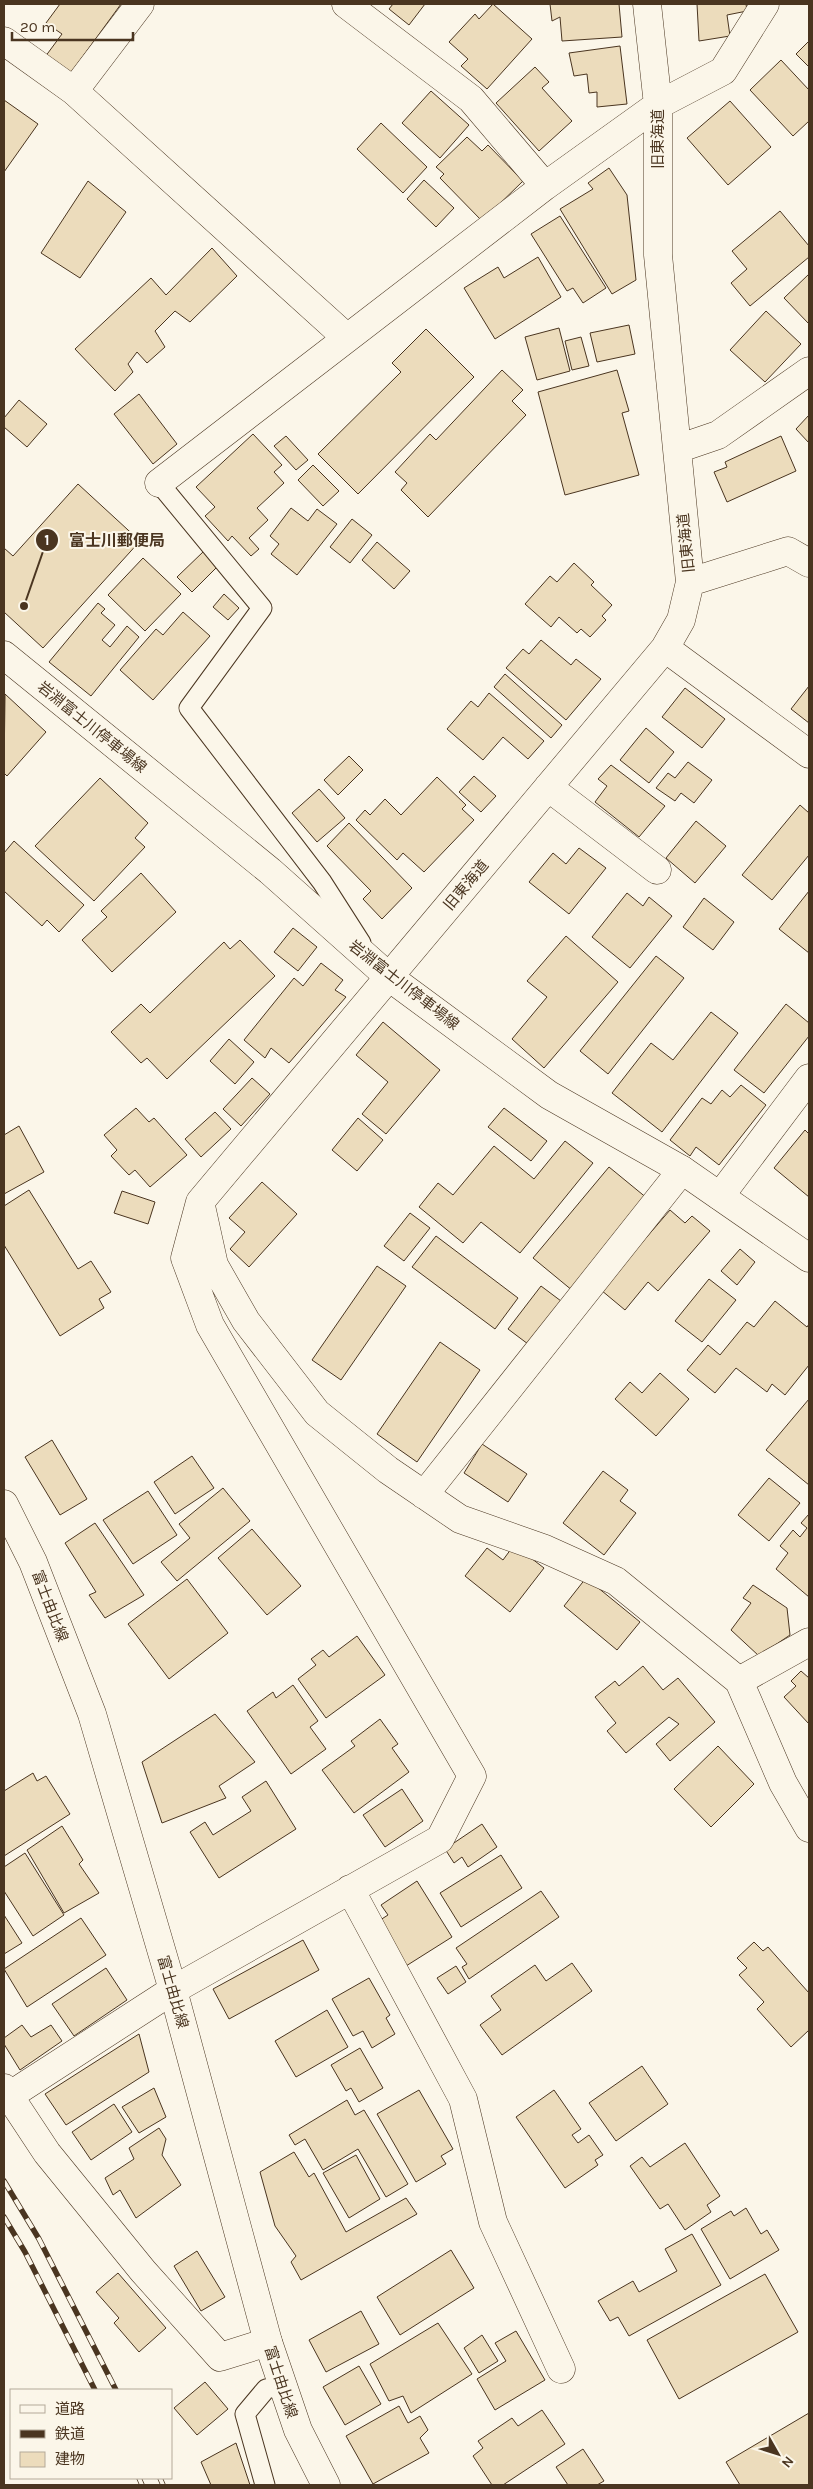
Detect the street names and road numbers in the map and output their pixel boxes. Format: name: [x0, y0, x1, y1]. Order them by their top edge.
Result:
street label: 旧東海道: [649, 109, 667, 169]
street label: 旧東海道: [674, 512, 698, 574]
street label: 岩淵富士川停車場線: [34, 678, 150, 776]
street label: 旧東海道: [440, 856, 492, 914]
street label: 岩淵富士川停車場線: [345, 936, 463, 1034]
street label: 富士由比線: [28, 1568, 72, 1644]
street label: 富士由比線: [154, 1953, 192, 2031]
street label: 富士由比線: [261, 2344, 301, 2420]

